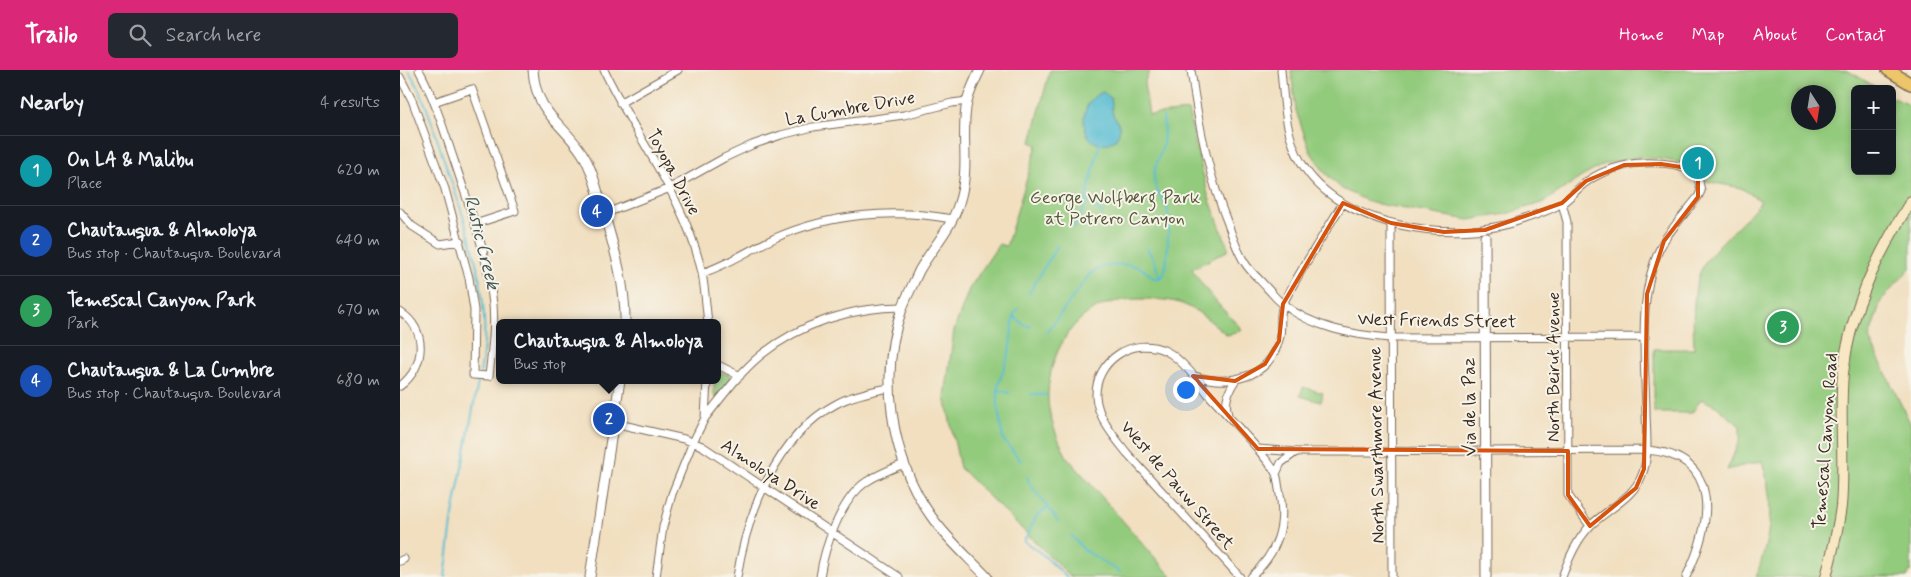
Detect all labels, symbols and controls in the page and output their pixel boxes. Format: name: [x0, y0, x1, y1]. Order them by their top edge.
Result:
search box: [108, 13, 458, 58]
text: Trailo: [25, 20, 78, 51]
icon: search: [126, 21, 154, 49]
text: Search here: [166, 23, 261, 48]
text: Home: [1619, 23, 1664, 47]
text: Map: [1692, 23, 1725, 47]
text: About: [1753, 23, 1797, 47]
text: Contact: [1825, 23, 1886, 47]
north arrow: [1791, 85, 1836, 130]
map controls: [1851, 85, 1896, 175]
button: +: [1851, 85, 1896, 130]
street label: La Cumbre Drive: [783, 86, 917, 132]
text: Nearby: [20, 89, 84, 117]
text: 4 results: [320, 92, 380, 113]
street label: Toyopa Drive: [640, 125, 706, 220]
button: −: [1851, 130, 1896, 175]
pin: 1: [1682, 144, 1714, 182]
text: On LA & Malibu: [67, 148, 193, 173]
text: 1: [32, 160, 40, 181]
text: 620 m: [337, 160, 380, 181]
text: Place: [67, 173, 102, 194]
park label: George Wolfberg Park at Potrero Canyon: [1030, 186, 1200, 231]
pin: 4: [581, 192, 613, 230]
water label: Rustic Creek: [458, 193, 506, 293]
text: Chautauqua & Almoloya: [67, 218, 257, 243]
text: 2: [32, 230, 40, 251]
text: 640 m: [335, 230, 380, 251]
text: Bus stop · Chautauqua Boulevard: [67, 243, 281, 264]
text: Temescal Canyon Park: [67, 288, 256, 313]
street label: North Beirut Avenue: [1542, 292, 1566, 442]
text: 3: [32, 300, 40, 321]
text: 670 m: [337, 300, 380, 321]
street label: West Friends Street: [1357, 308, 1517, 334]
pin: 3: [1767, 308, 1799, 346]
text: Park: [67, 313, 99, 334]
popup: [496, 319, 721, 384]
text: Chautauqua & Almoloya: [513, 329, 704, 354]
street label: North Swarthmore Avenue: [1363, 346, 1391, 544]
street label: Temescal Canyon Road: [1808, 352, 1844, 530]
text: Bus stop: [513, 354, 566, 375]
street label: Via de la Paz: [1457, 357, 1483, 457]
text: Chautauqua & La Cumbre: [67, 358, 274, 383]
text: 4: [31, 370, 41, 391]
text: 680 m: [336, 370, 380, 391]
your location: [1173, 377, 1199, 403]
text: Bus stop · Chautauqua Boulevard: [67, 383, 281, 404]
pin: 2: [593, 400, 625, 438]
street label: West de Pauw Street: [1115, 416, 1240, 555]
street label: Almoloya Drive: [716, 434, 825, 516]

